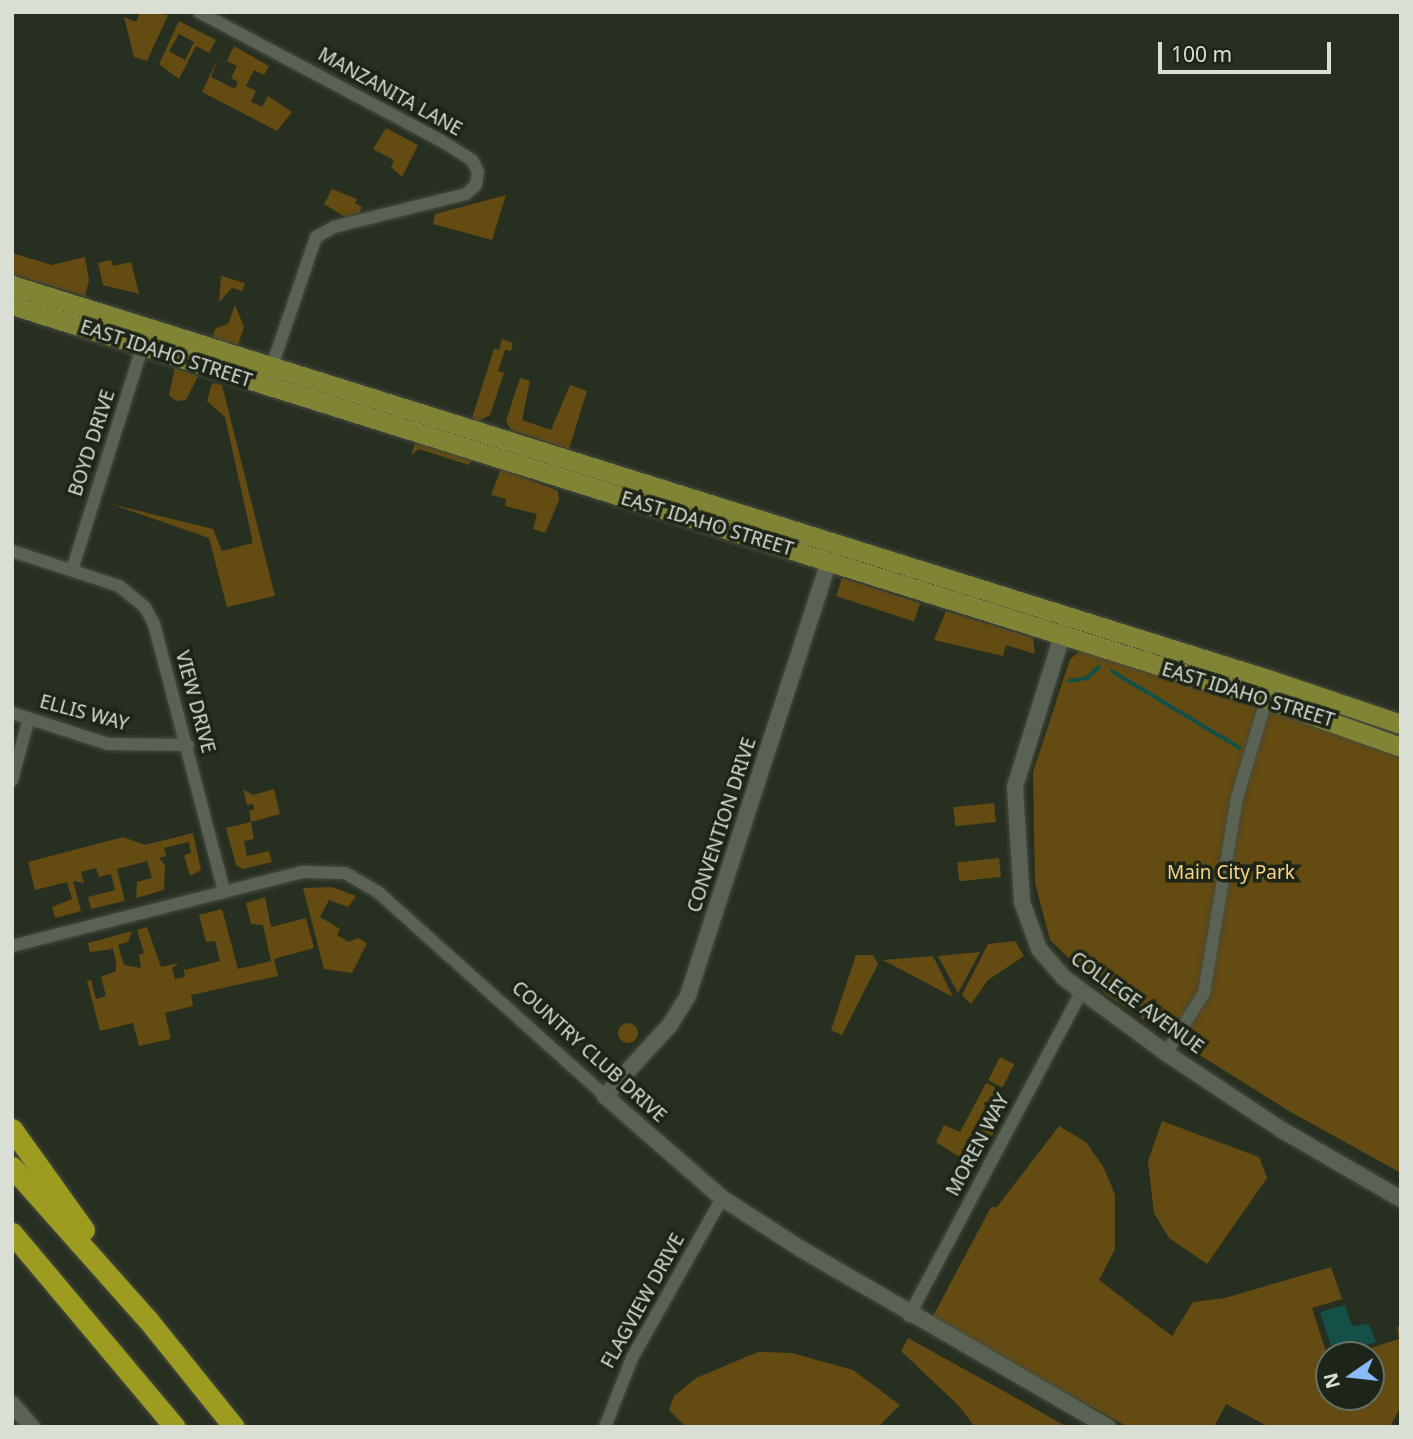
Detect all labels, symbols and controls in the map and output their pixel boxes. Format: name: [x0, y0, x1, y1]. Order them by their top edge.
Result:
scale bar: [1161, 28, 1334, 72]
text: 100 m: [1171, 40, 1232, 68]
street label: MANZANITA LANE: [314, 43, 466, 141]
street label: EAST IDAHO STREET: [77, 315, 255, 393]
street label: BOYD DRIVE: [64, 387, 120, 499]
street label: EAST IDAHO STREET: [618, 487, 796, 561]
street label: VIEW DRIVE: [170, 648, 220, 756]
street label: EAST IDAHO STREET: [1159, 658, 1337, 732]
street label: ELLIS WAY: [37, 690, 131, 736]
street label: CONVENTION DRIVE: [683, 735, 761, 915]
park label: Main City Park: [1167, 862, 1295, 884]
street label: COLLEGE AVENUE: [1066, 947, 1208, 1059]
street label: COUNTRY CLUB DRIVE: [507, 977, 671, 1127]
street label: MOREN WAY: [942, 1090, 1014, 1200]
street label: FLAGVIEW DRIVE: [597, 1230, 689, 1372]
north arrow: [1315, 1341, 1385, 1411]
text: N: [1317, 1370, 1346, 1391]

